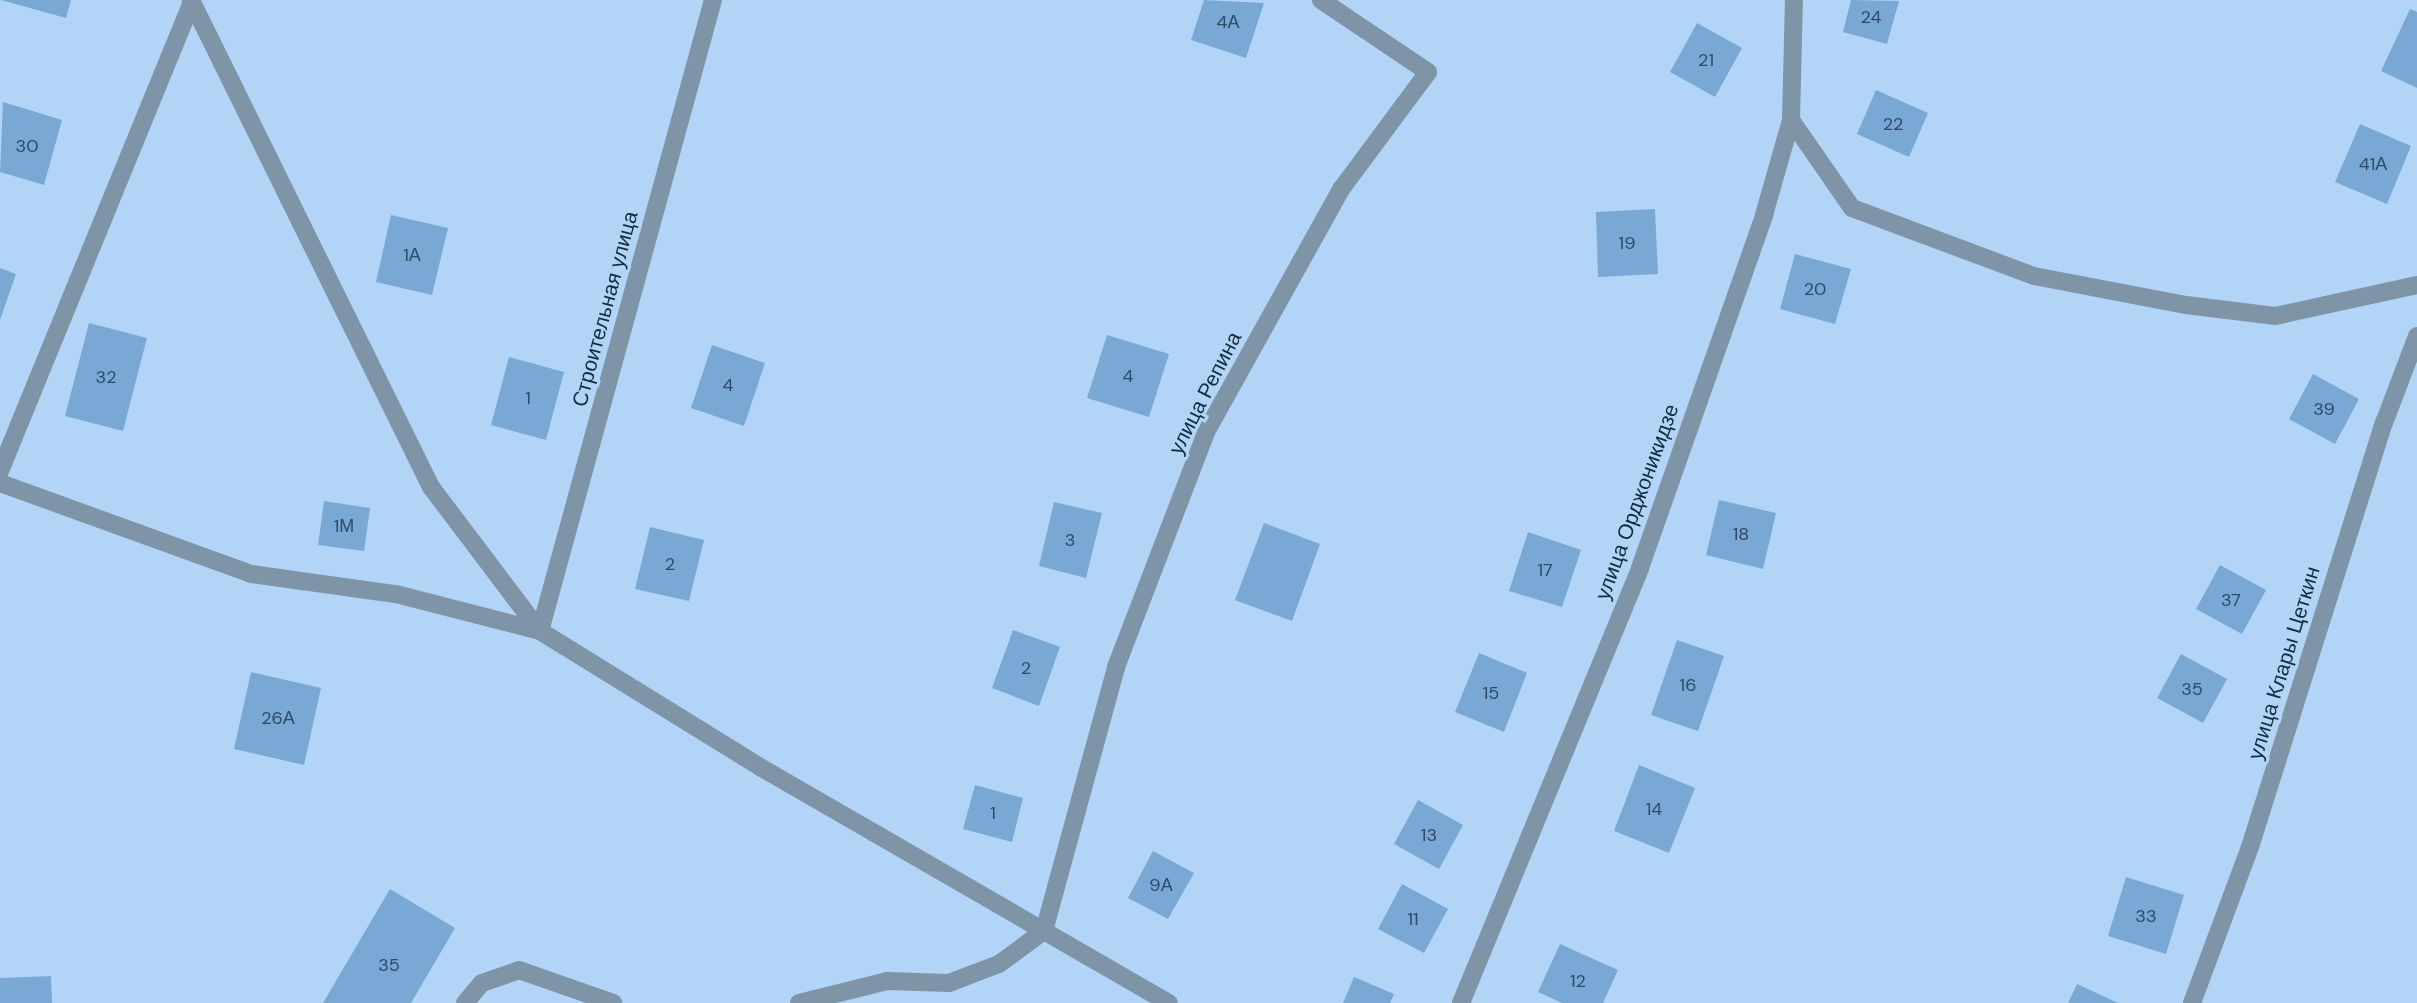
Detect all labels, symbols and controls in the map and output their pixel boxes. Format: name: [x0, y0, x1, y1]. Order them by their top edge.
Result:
house number: 24: [1861, 6, 1881, 28]
house number: 4А: [1217, 11, 1239, 33]
house number: 21: [1698, 49, 1714, 71]
house number: 22: [1883, 113, 1903, 135]
house number: 30: [16, 135, 38, 157]
house number: 41А: [2359, 153, 2387, 175]
street label: Строительная улица: [567, 208, 643, 410]
house number: 19: [1619, 232, 1635, 254]
house number: 1А: [403, 244, 421, 266]
house number: 20: [1804, 278, 1826, 300]
street label: улица Репина: [1163, 327, 1247, 459]
house number: 4: [1123, 365, 1133, 387]
house number: 32: [95, 366, 117, 388]
house number: 4: [723, 374, 733, 396]
house number: 1: [525, 387, 531, 409]
house number: 39: [2313, 398, 2335, 420]
street label: улица Орджоникидзе: [1590, 401, 1684, 603]
house number: 1М: [334, 515, 354, 537]
house number: 18: [1733, 523, 1749, 545]
house number: 3: [1065, 529, 1075, 551]
house number: 2: [665, 553, 675, 575]
house number: 17: [1537, 559, 1553, 581]
street label: улица Клары Цеткин: [2243, 563, 2325, 763]
house number: 37: [2221, 589, 2241, 611]
house number: 2: [1021, 657, 1031, 679]
house number: 16: [1680, 674, 1696, 696]
house number: 35: [2181, 678, 2203, 700]
house number: 15: [1483, 682, 1499, 704]
house number: 26А: [261, 707, 295, 729]
house number: 14: [1646, 798, 1662, 820]
house number: 1: [990, 802, 996, 824]
house number: 13: [1421, 824, 1437, 846]
house number: 9А: [1149, 874, 1173, 896]
house number: 33: [2135, 905, 2157, 927]
house number: 11: [1407, 908, 1419, 930]
house number: 35: [378, 954, 400, 976]
house number: 12: [1570, 970, 1586, 992]

